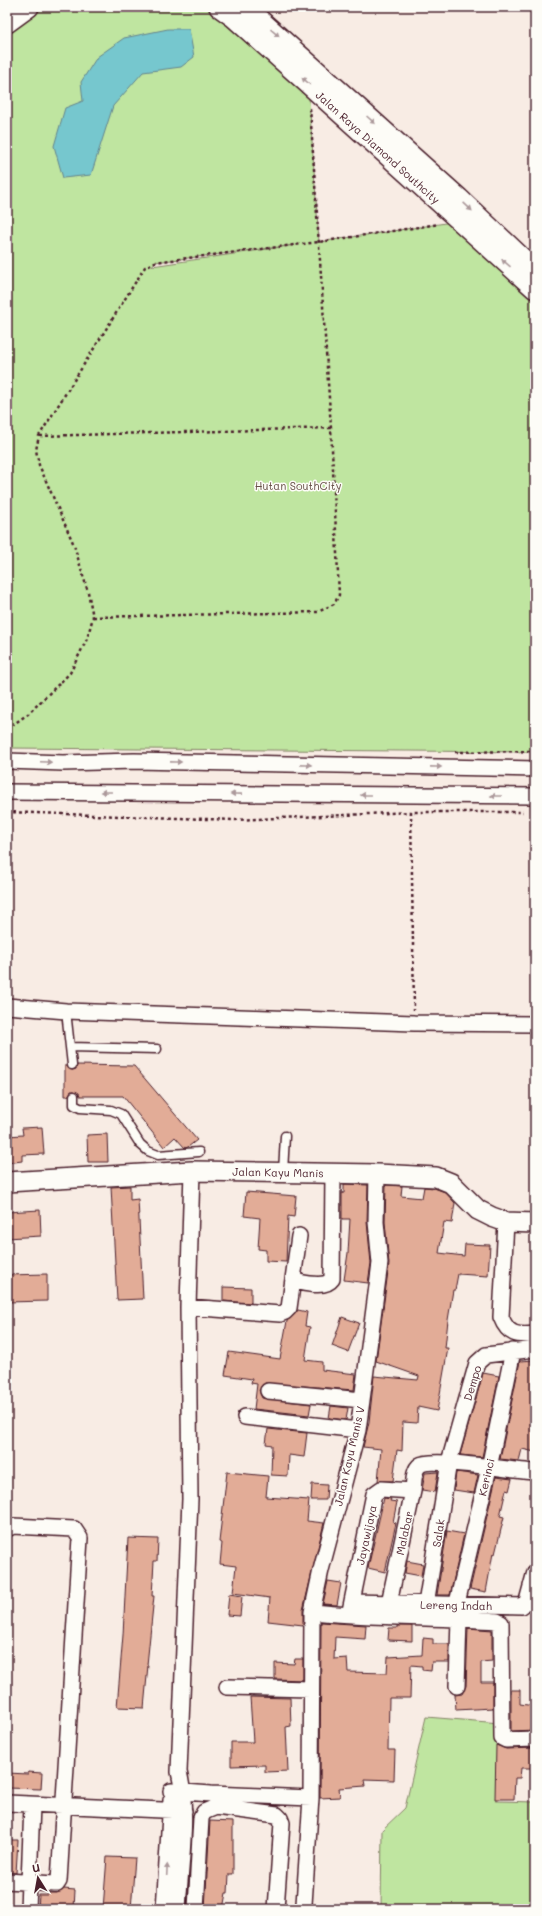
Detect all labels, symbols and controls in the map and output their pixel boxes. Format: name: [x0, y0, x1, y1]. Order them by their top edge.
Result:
one-way arrow: [270, 28, 280, 37]
one-way arrow: [301, 77, 311, 86]
street label: Jalan Raya Diamond Southcity: [313, 87, 443, 207]
one-way arrow: [367, 115, 376, 124]
one-way arrow: [463, 202, 473, 212]
one-way arrow: [501, 258, 511, 267]
park label: Hutan SouthCity: [255, 478, 342, 493]
one-way arrow: [40, 759, 52, 766]
one-way arrow: [170, 759, 183, 765]
one-way arrow: [300, 762, 313, 768]
one-way arrow: [430, 764, 442, 771]
one-way arrow: [99, 789, 112, 795]
one-way arrow: [229, 791, 242, 797]
one-way arrow: [359, 792, 372, 798]
one-way arrow: [489, 793, 502, 799]
street label: Jalan Kayu Manis: [232, 1164, 324, 1180]
street label: Dempo: [459, 1363, 485, 1403]
street label: Jalan Kayu Manis V: [330, 1405, 368, 1507]
street label: Kerinci: [474, 1457, 498, 1497]
street label: Jayawijaya: [352, 1504, 380, 1566]
street label: Malabar: [392, 1510, 416, 1556]
street label: Salak: [428, 1518, 448, 1548]
street label: Lereng Indah: [420, 1597, 492, 1613]
north arrow: [18, 1858, 58, 1898]
text: U: [31, 1860, 41, 1876]
one-way arrow: [163, 1864, 170, 1876]

